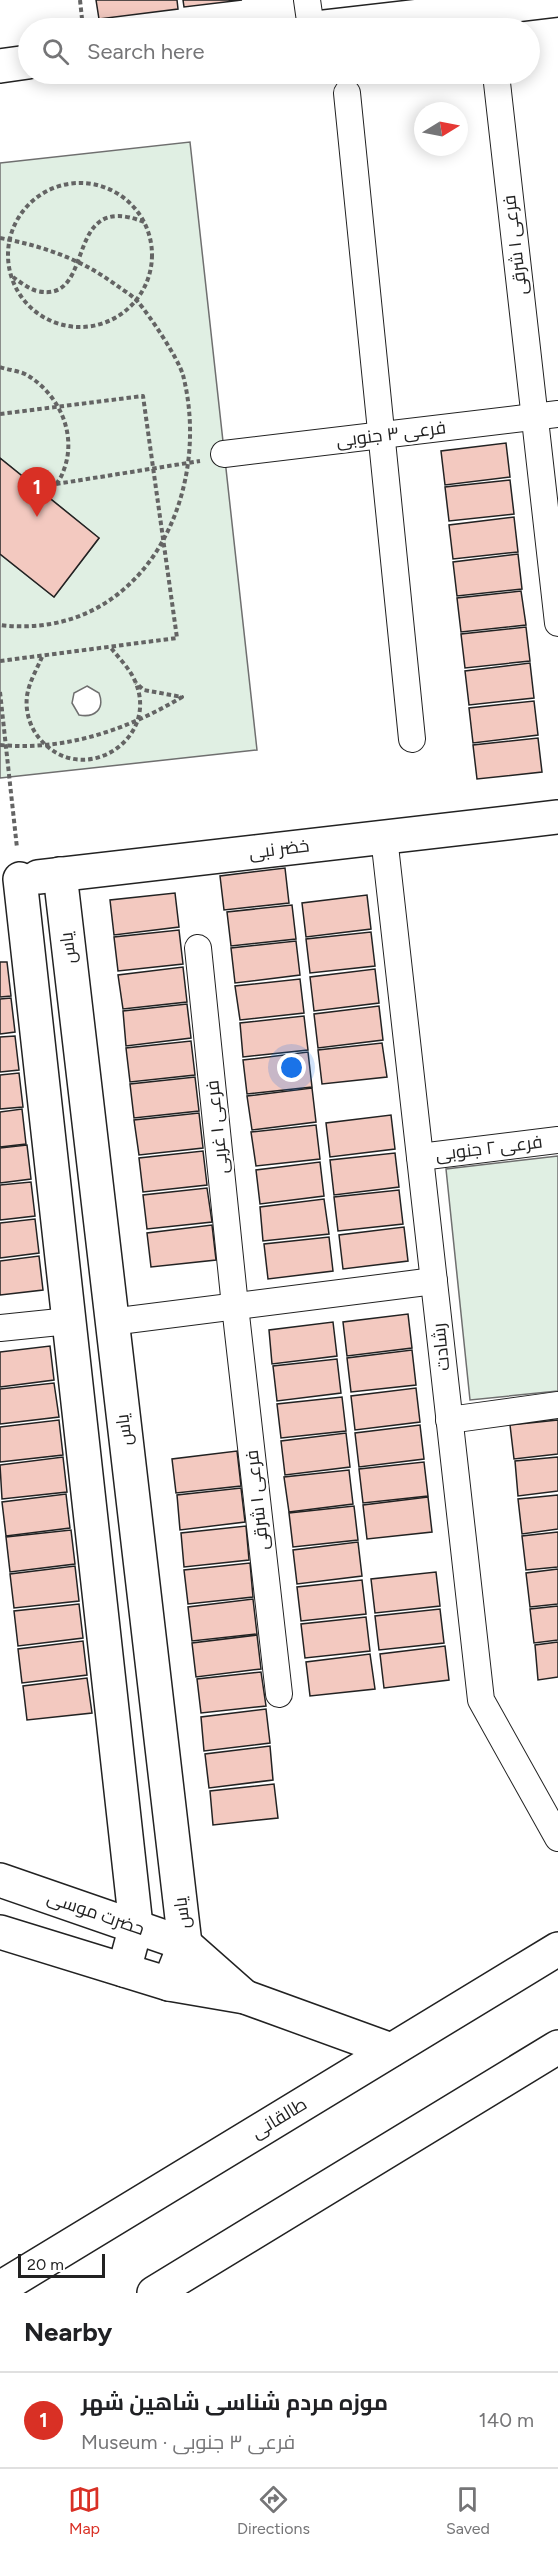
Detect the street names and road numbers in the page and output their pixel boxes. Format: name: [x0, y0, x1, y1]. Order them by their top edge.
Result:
street label: فرعی ۱ شرقی: [498, 194, 532, 296]
street label: فرعی ۳ جنوبی: [335, 416, 447, 452]
street label: خضر نبی: [248, 834, 310, 864]
street label: یاس: [55, 931, 81, 965]
street label: فرعی ۱ غربی: [201, 1079, 233, 1175]
street label: فرعی ۲ جنوبی: [434, 1131, 544, 1165]
street label: رشادت: [428, 1322, 454, 1372]
street label: یاس: [111, 1413, 137, 1447]
street label: فرعی ۱ شرقی: [241, 1449, 273, 1551]
street label: حضرت موسی: [44, 1886, 148, 1940]
street label: یاس: [169, 1896, 195, 1930]
street label: طالقانی: [247, 2093, 311, 2143]

